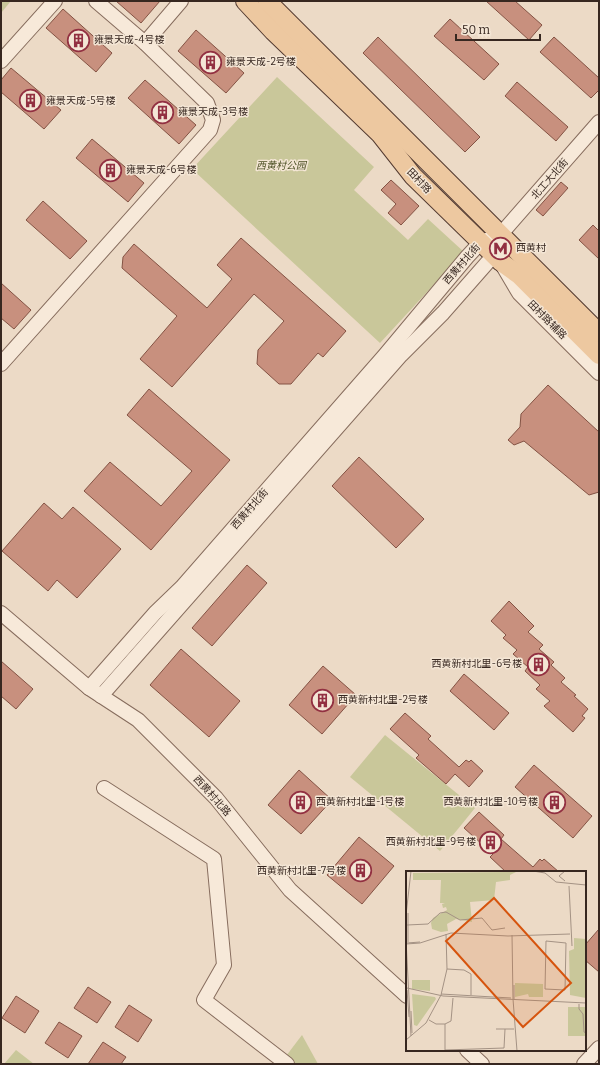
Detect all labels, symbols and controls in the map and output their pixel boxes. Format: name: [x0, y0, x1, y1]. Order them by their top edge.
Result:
scale bar: [456, 16, 540, 42]
text: 50 m: [462, 23, 491, 37]
building icon: 雍景天成-4号楼: [66, 27, 92, 53]
place label: 雍景天成-4号楼: [94, 34, 164, 46]
building icon: 雍景天成-2号楼: [198, 49, 224, 75]
place label: 雍景天成-2号楼: [226, 56, 296, 68]
building icon: 雍景天成-5号楼: [18, 88, 44, 114]
place label: 雍景天成-5号楼: [46, 95, 116, 107]
building icon: 雍景天成-3号楼: [149, 99, 175, 125]
place label: 雍景天成-3号楼: [178, 106, 248, 118]
street label: 北工大北街: [529, 156, 571, 202]
building icon: 雍景天成-6号楼: [97, 157, 123, 183]
park label: 西黄村公园: [256, 160, 308, 172]
place label: 雍景天成-6号楼: [126, 164, 196, 176]
street label: 田村路: [404, 166, 434, 196]
metro station icon: 西黄村: [487, 235, 513, 261]
street label: 西黄村北街: [441, 241, 483, 287]
place label: 西黄村: [516, 242, 546, 254]
street label: 田村路辅路: [525, 298, 569, 342]
street label: 西黄村北街: [229, 486, 271, 532]
building icon: 西黄新村北里-6号楼: [525, 651, 551, 677]
place label: 西黄新村北里-6号楼: [432, 658, 522, 670]
building icon: 西黄新村北里-2号楼: [309, 687, 335, 713]
place label: 西黄新村北里-2号楼: [338, 694, 428, 706]
street label: 西黄村北路: [191, 773, 233, 819]
building icon: 西黄新村北里-1号楼: [287, 789, 313, 815]
building icon: 西黄新村北里-10号楼: [541, 789, 567, 815]
place label: 西黄新村北里-1号楼: [316, 796, 404, 808]
place label: 西黄新村北里-10号楼: [443, 796, 538, 808]
building icon: 西黄新村北里-9号楼: [478, 829, 504, 855]
place label: 西黄新村北里-9号楼: [386, 836, 476, 848]
building icon: 西黄新村北里-7号楼: [348, 858, 374, 884]
place label: 西黄新村北里-7号楼: [257, 865, 346, 877]
inset map: [406, 871, 586, 1051]

